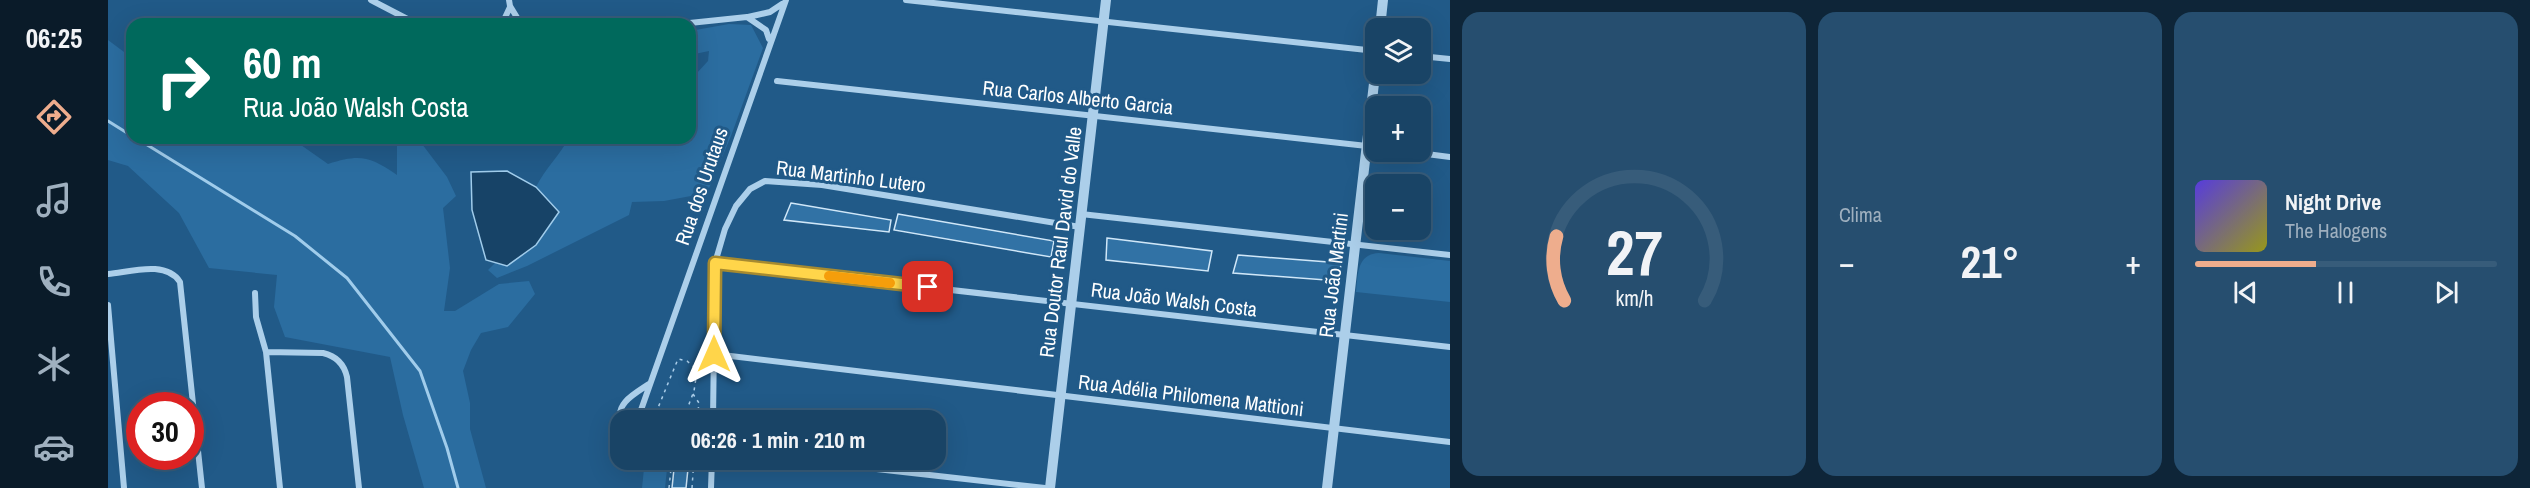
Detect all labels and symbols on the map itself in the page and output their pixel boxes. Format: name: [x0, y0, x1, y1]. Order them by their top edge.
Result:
street label: Rua Carlos Alberto Garcia: [981, 74, 1175, 120]
street label: Rua dos Urutaus: [668, 123, 734, 249]
street label: Rua Doutor Raul David do Valle: [1032, 125, 1088, 359]
street label: Rua Martinho Lutero: [775, 153, 927, 199]
street label: Rua João Martini: [1312, 211, 1354, 339]
pin: [902, 261, 953, 312]
street label: Rua João Walsh Costa: [1089, 275, 1259, 323]
position arrow: [682, 322, 746, 386]
street label: Rua Adélia Philomena Mattioni: [1077, 368, 1305, 422]
speed limit sign: 30: [126, 392, 204, 470]

